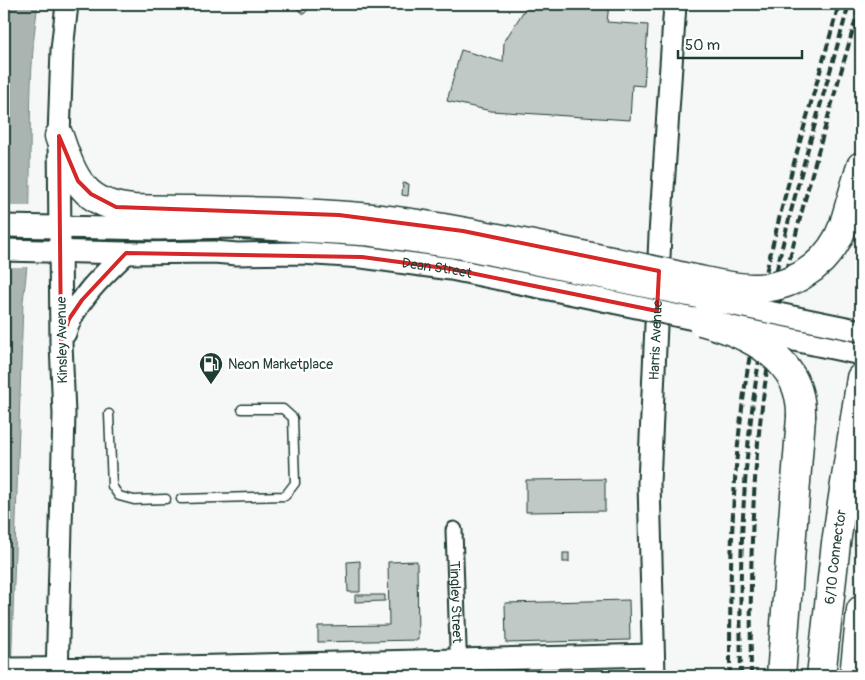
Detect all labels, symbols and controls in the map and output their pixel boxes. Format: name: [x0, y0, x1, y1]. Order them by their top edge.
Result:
scale bar: [678, 28, 801, 60]
text: 50 m: [685, 36, 720, 55]
street label: Dean Street: [401, 254, 474, 282]
street label: Kinsley Avenue: [53, 296, 71, 384]
street label: Harris Avenue: [645, 300, 666, 381]
fuel station icon: Neon Marketplace: [198, 351, 224, 385]
place label: Neon Marketplace: [228, 356, 333, 373]
street label: 6/10 Connector: [821, 508, 849, 605]
street label: Tingley Street: [447, 560, 466, 644]

